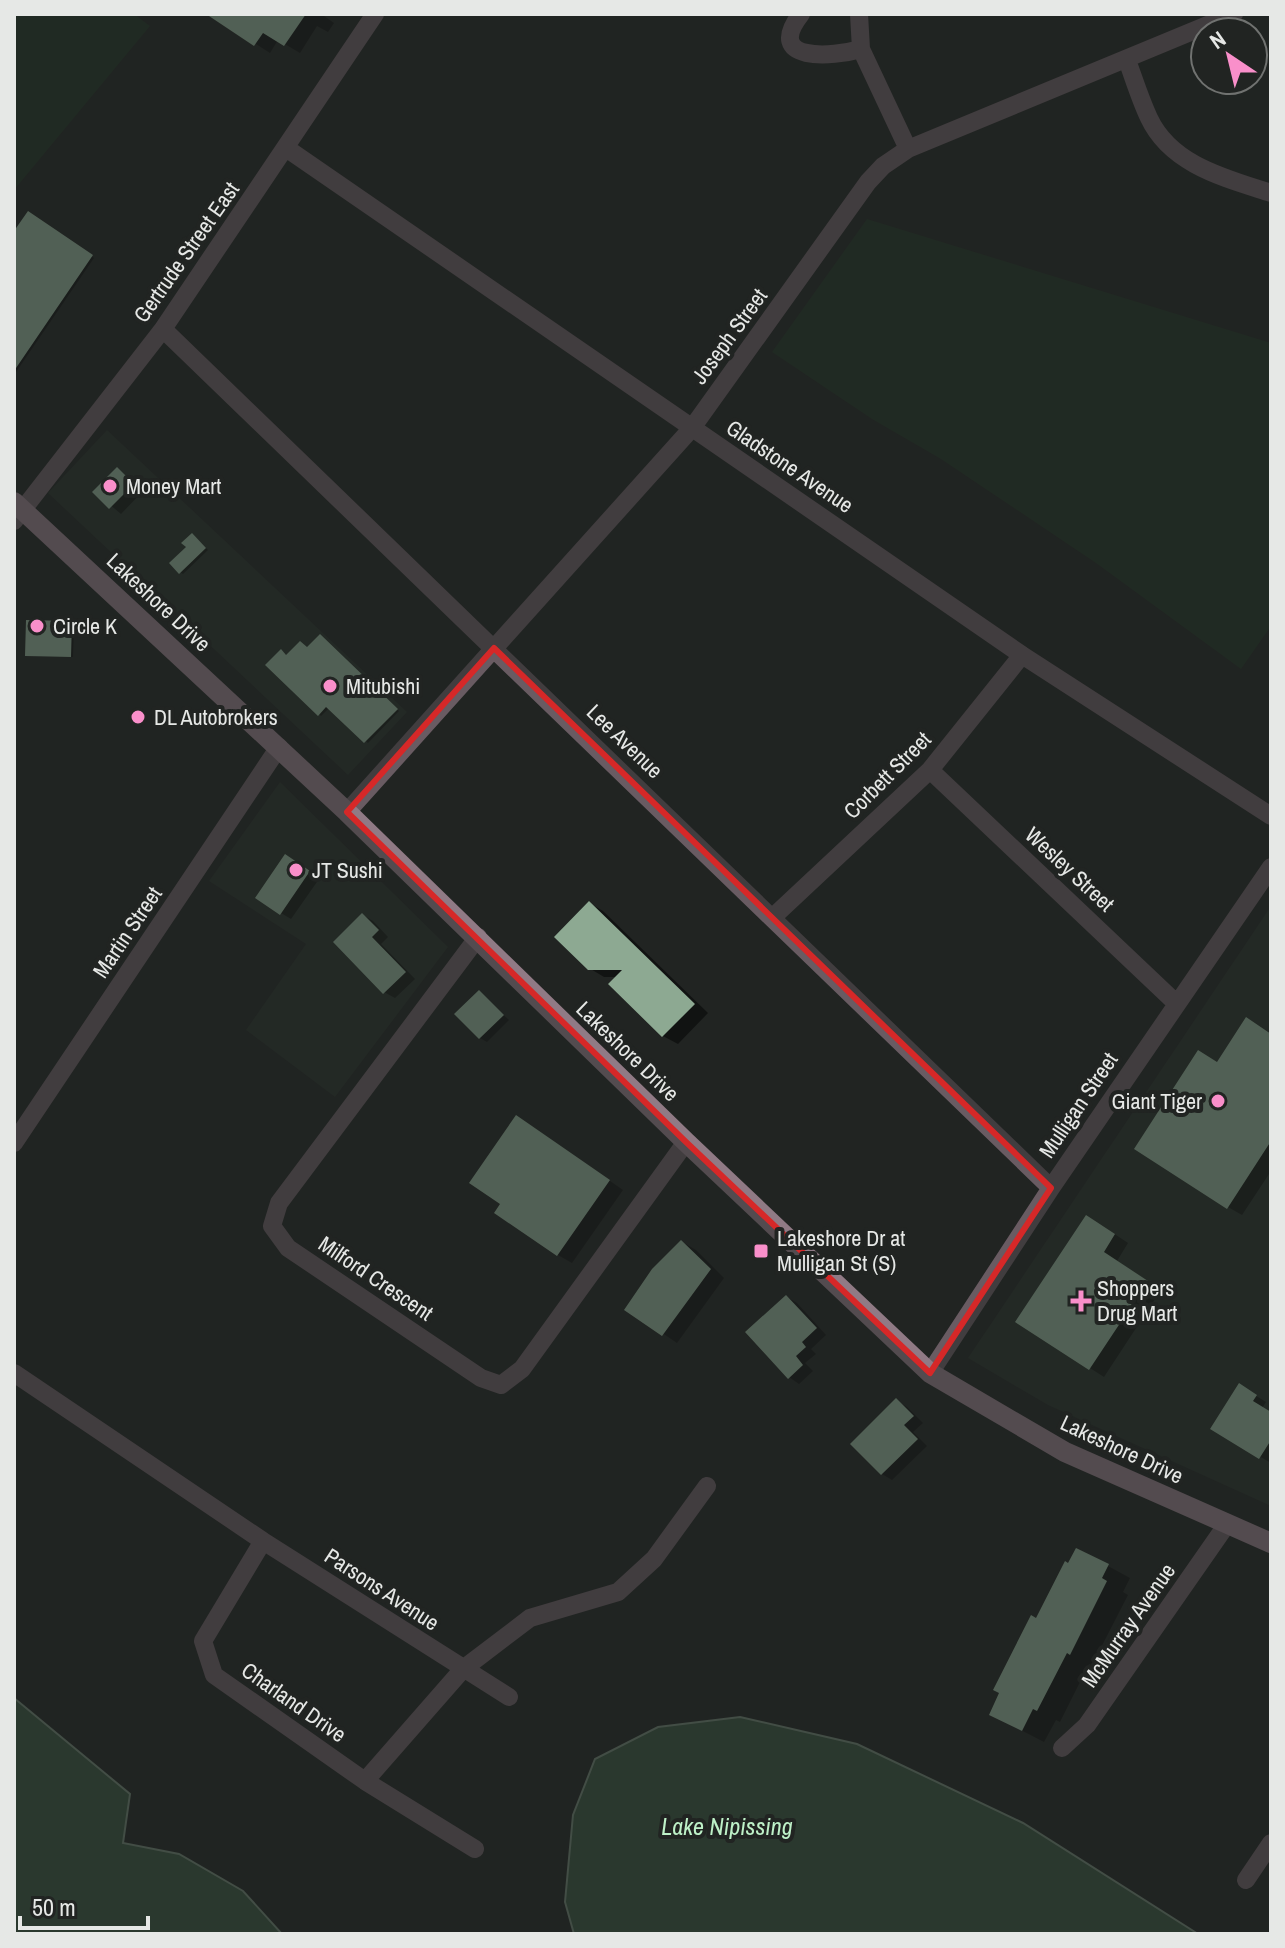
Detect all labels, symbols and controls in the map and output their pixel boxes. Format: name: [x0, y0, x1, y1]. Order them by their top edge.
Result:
north arrow: [1189, 16, 1269, 96]
text: N: [1204, 24, 1231, 56]
street label: Gertrude Street East: [126, 176, 246, 328]
street label: Joseph Street: [684, 282, 774, 390]
street label: Gladstone Avenue: [721, 412, 859, 520]
place label: Money Mart: [126, 471, 221, 501]
marker: Money Mart: [101, 477, 119, 495]
street label: Lakeshore Drive: [100, 546, 218, 658]
place label: Circle K: [53, 611, 117, 641]
marker: Circle K: [28, 617, 46, 635]
place label: Mitubishi: [346, 671, 420, 701]
marker: Mitubishi: [321, 677, 339, 695]
street label: Lee Avenue: [580, 697, 670, 785]
place label: DL Autobrokers: [154, 702, 278, 732]
marker: DL Autobrokers: [129, 708, 147, 726]
street label: Corbett Street: [837, 725, 937, 825]
street label: Wesley Street: [1019, 820, 1121, 918]
place label: JT Sushi: [312, 855, 383, 885]
marker: JT Sushi: [287, 861, 305, 879]
street label: Martin Street: [85, 880, 169, 984]
street label: Lakeshore Drive: [570, 994, 686, 1108]
street label: Mulligan Street: [1032, 1046, 1124, 1164]
place label: Giant Tiger: [1111, 1086, 1202, 1116]
marker: Giant Tiger: [1209, 1092, 1227, 1110]
place label: Lakeshore Dr at Mulligan St (S): [777, 1223, 905, 1278]
street label: Milford Crescent: [313, 1229, 439, 1327]
marker: Lakeshore Dr at Mulligan St (S): [752, 1242, 770, 1260]
place label: Shoppers Drug Mart: [1097, 1273, 1177, 1328]
marker: Shoppers Drug Mart: [1072, 1292, 1090, 1310]
street label: Lakeshore Drive: [1056, 1407, 1188, 1491]
street label: Parsons Avenue: [319, 1541, 445, 1637]
street label: McMurray Avenue: [1074, 1557, 1182, 1693]
street label: Charland Drive: [236, 1655, 352, 1749]
water label: Lake Nipissing: [661, 1810, 793, 1842]
scale bar: [20, 1880, 148, 1930]
text: 50 m: [32, 1891, 76, 1923]

